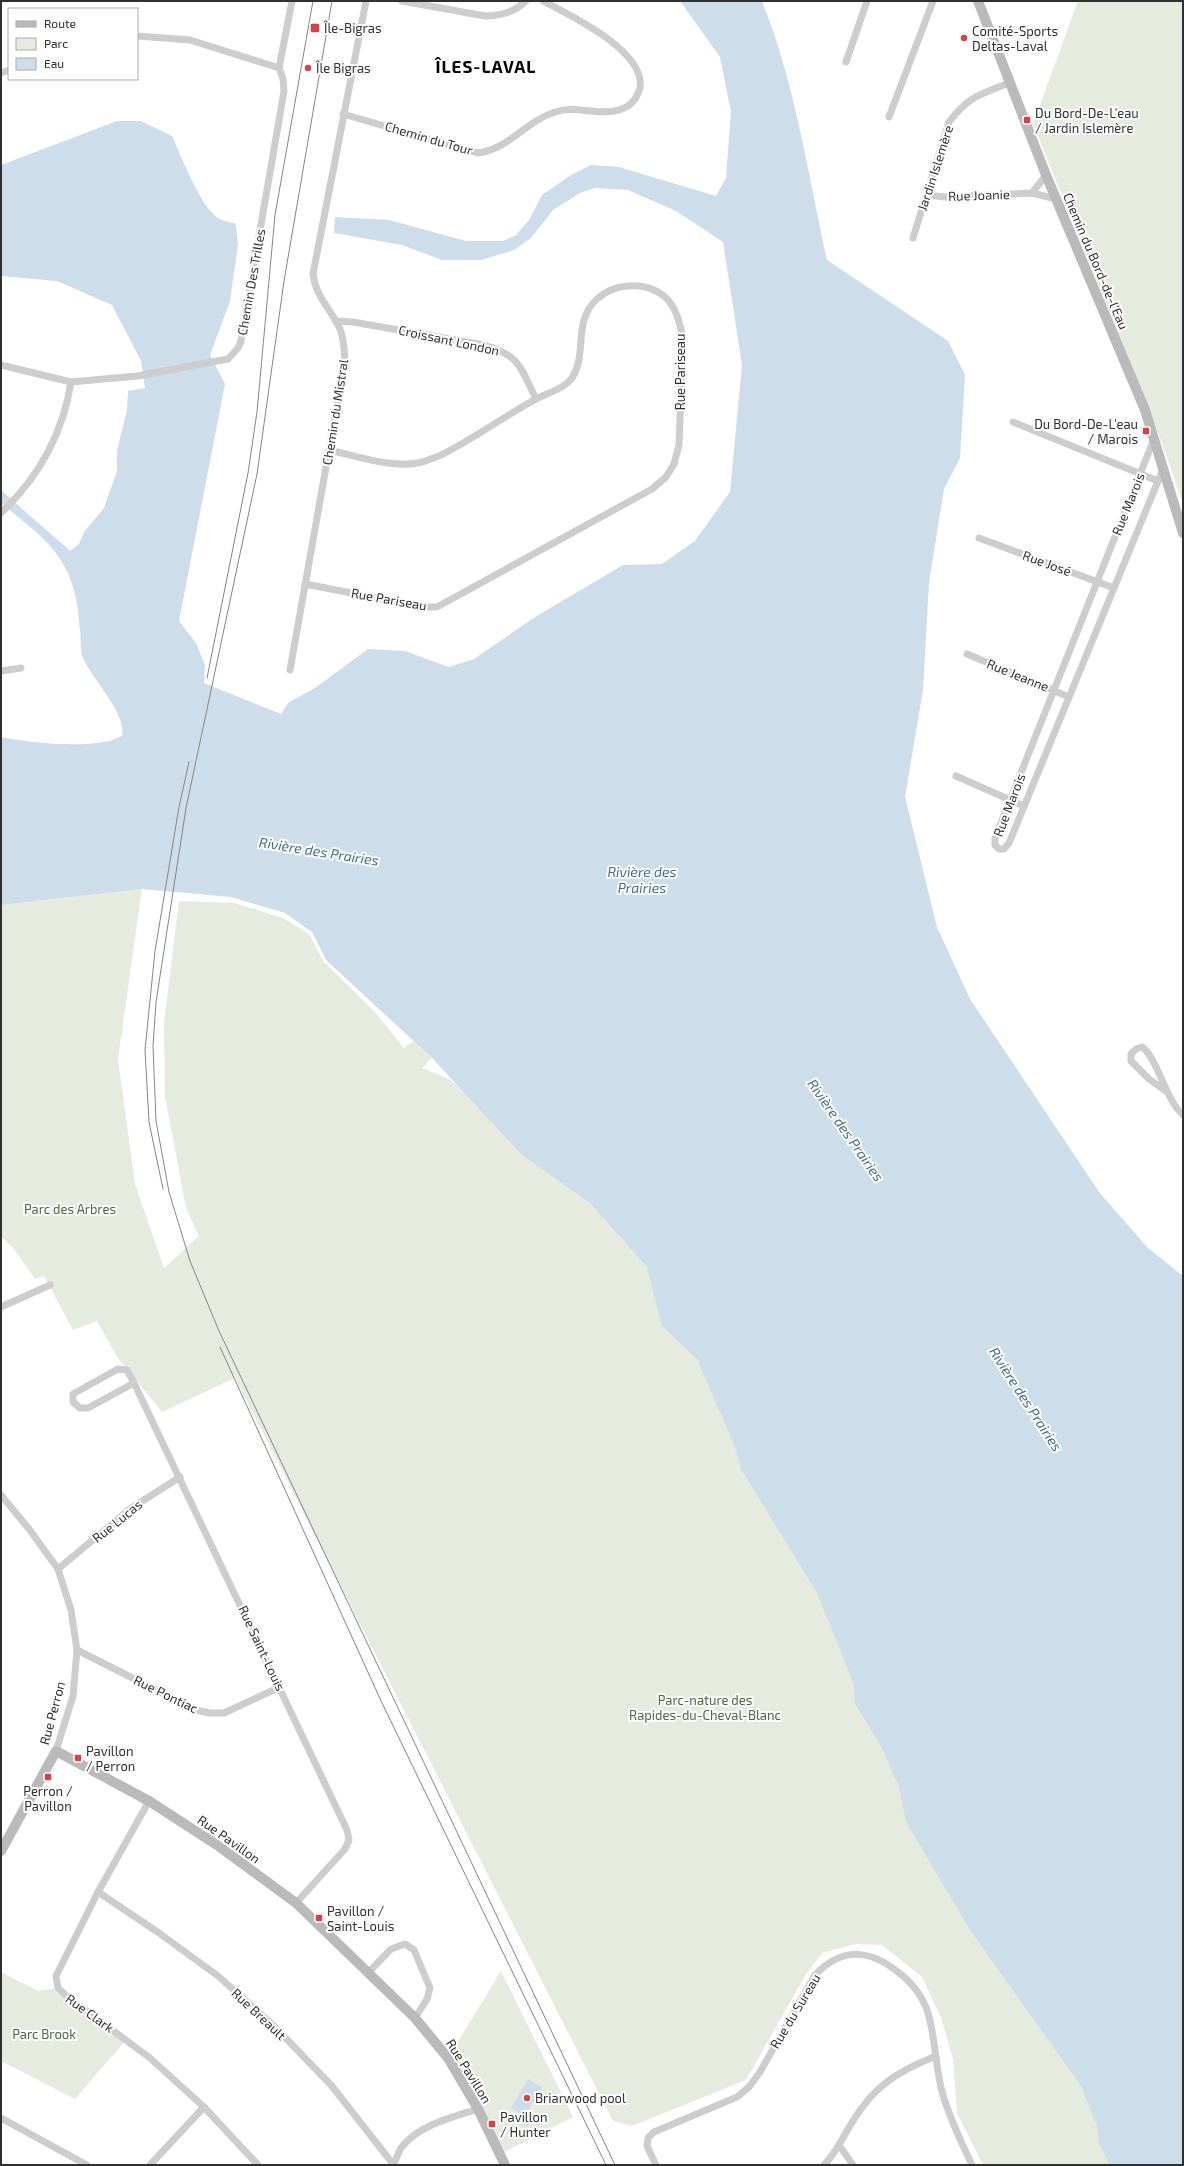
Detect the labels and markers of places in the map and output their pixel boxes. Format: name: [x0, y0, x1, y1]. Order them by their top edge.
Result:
place label: Île-Bigras: [323, 20, 382, 36]
marker: Île-Bigras: [309, 22, 321, 34]
place label: Comité-Sports Deltas-Laval: [972, 23, 1058, 54]
marker: Comité-Sports Deltas-Laval: [959, 33, 969, 43]
place label: Île Bigras: [315, 60, 371, 76]
marker: Île Bigras: [303, 63, 313, 73]
place label: Du Bord-De-L'eau / Jardin Islemère: [1035, 105, 1139, 136]
marker: Du Bord-De-L'eau / Jardin Islemère: [1022, 115, 1032, 125]
place label: Du Bord-De-L'eau / Marois: [1034, 416, 1138, 447]
marker: Du Bord-De-L'eau / Marois: [1141, 426, 1151, 436]
place label: Pavillon / Perron: [86, 1743, 135, 1774]
marker: Pavillon / Perron: [73, 1753, 83, 1763]
marker: Perron / Pavillon: [43, 1772, 53, 1782]
place label: Perron / Pavillon: [23, 1783, 73, 1814]
place label: Pavillon / Saint-Louis: [327, 1903, 394, 1934]
marker: Pavillon / Saint-Louis: [314, 1913, 324, 1923]
place label: Briarwood pool: [535, 2090, 626, 2106]
marker: Briarwood pool: [522, 2093, 532, 2103]
place label: Pavillon / Hunter: [500, 2109, 550, 2140]
marker: Pavillon / Hunter: [487, 2119, 497, 2129]

